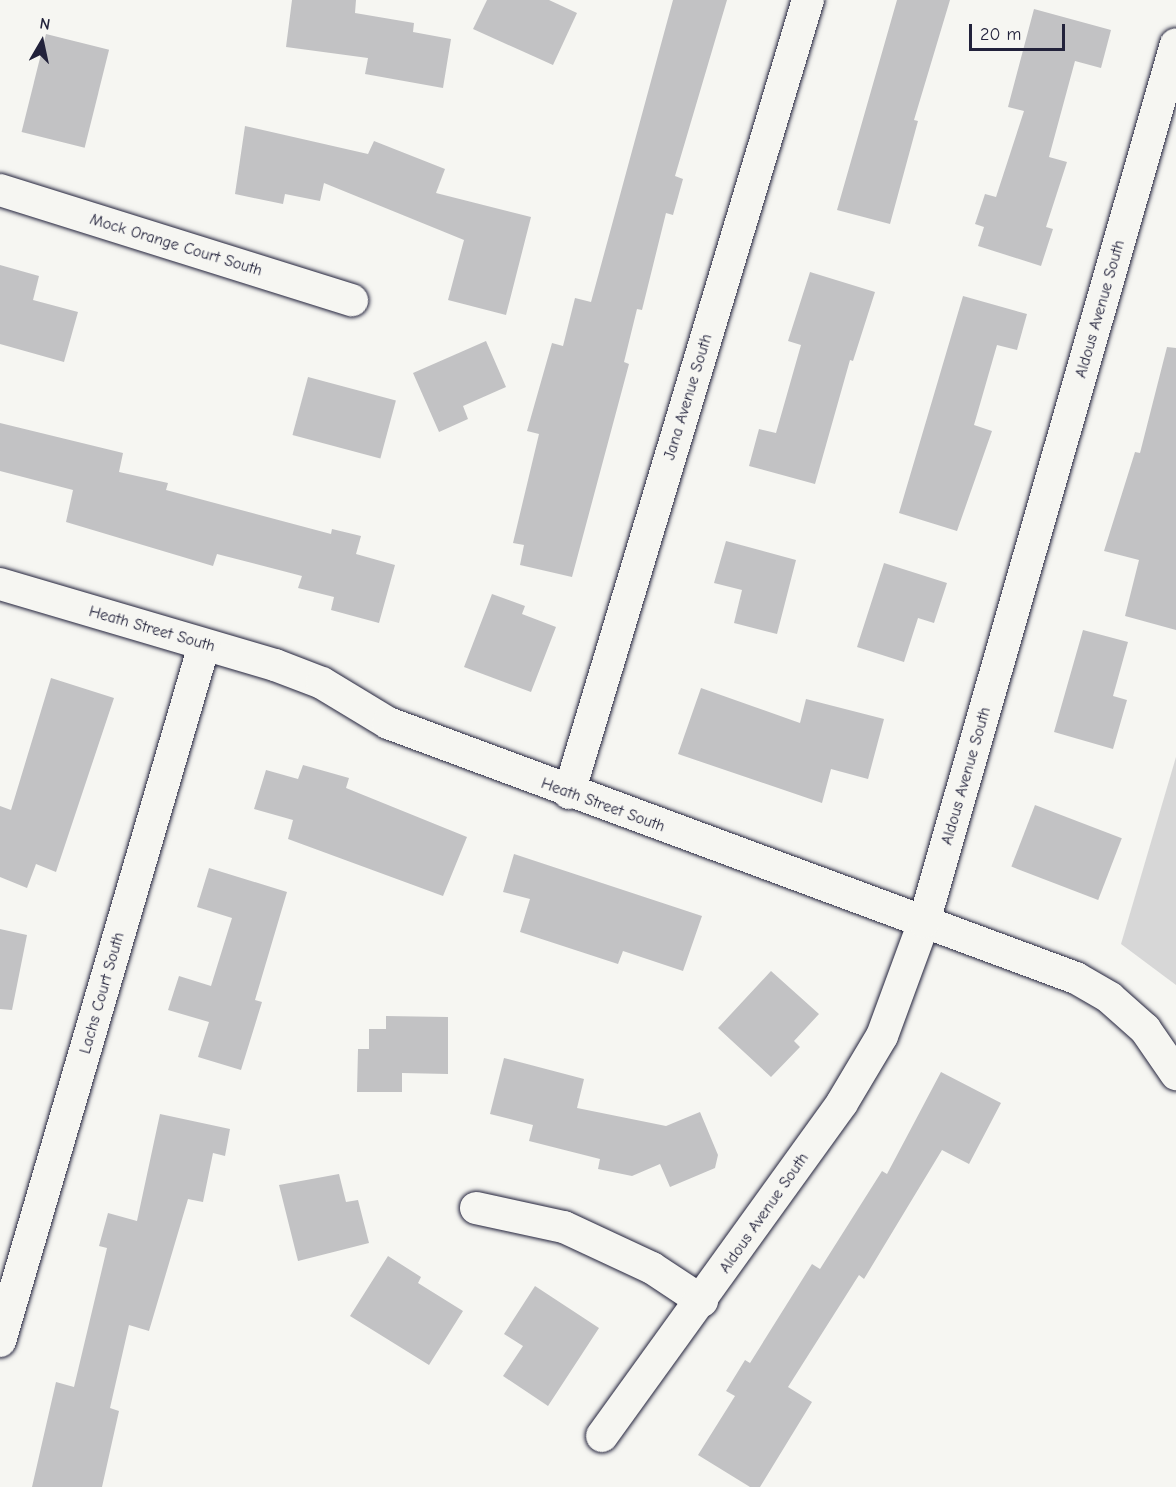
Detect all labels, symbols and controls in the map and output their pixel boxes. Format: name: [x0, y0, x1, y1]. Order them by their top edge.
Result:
north arrow: [12, 12, 72, 72]
scale bar: [972, 12, 1068, 50]
text: N: [38, 15, 51, 34]
text: 20 m: [980, 24, 1021, 45]
street label: Mock Orange Court South: [87, 210, 265, 280]
street label: Aldous Avenue South: [1071, 238, 1129, 380]
street label: Jana Avenue South: [660, 332, 716, 462]
street label: Heath Street South: [87, 602, 217, 656]
street label: Aldous Avenue South: [937, 705, 995, 847]
street label: Heath Street South: [538, 774, 668, 836]
street label: Lachs Court South: [75, 930, 129, 1056]
street label: Aldous Avenue South: [715, 1149, 813, 1277]

